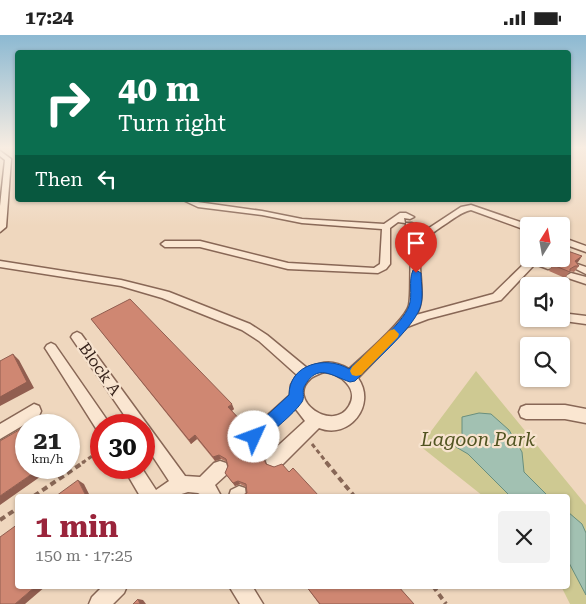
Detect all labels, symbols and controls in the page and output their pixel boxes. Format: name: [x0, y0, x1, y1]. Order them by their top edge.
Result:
text: 17:24: [25, 6, 74, 29]
text: 40 m: [118, 69, 200, 110]
icon: right: [35, 70, 100, 135]
text: Turn right: [118, 111, 226, 136]
icon: left: [93, 165, 121, 193]
text: Then: [35, 168, 83, 191]
north arrow: [520, 217, 570, 267]
map controls: [520, 217, 570, 387]
pin: [395, 222, 437, 273]
icon: arrive: [402, 229, 430, 257]
button: sound: [520, 277, 570, 327]
button: search: [520, 337, 570, 387]
street label: Block A: [75, 339, 125, 400]
position arrow: [227, 410, 279, 462]
speed limit sign: 30: [90, 414, 155, 479]
text: 21: [33, 426, 62, 455]
park label: Lagoon Park: [420, 428, 536, 451]
text: km/h: [31, 452, 64, 466]
text: 1 min: [35, 509, 118, 544]
button: close: [498, 511, 550, 563]
text: 150 m · 17:25: [35, 546, 133, 565]

